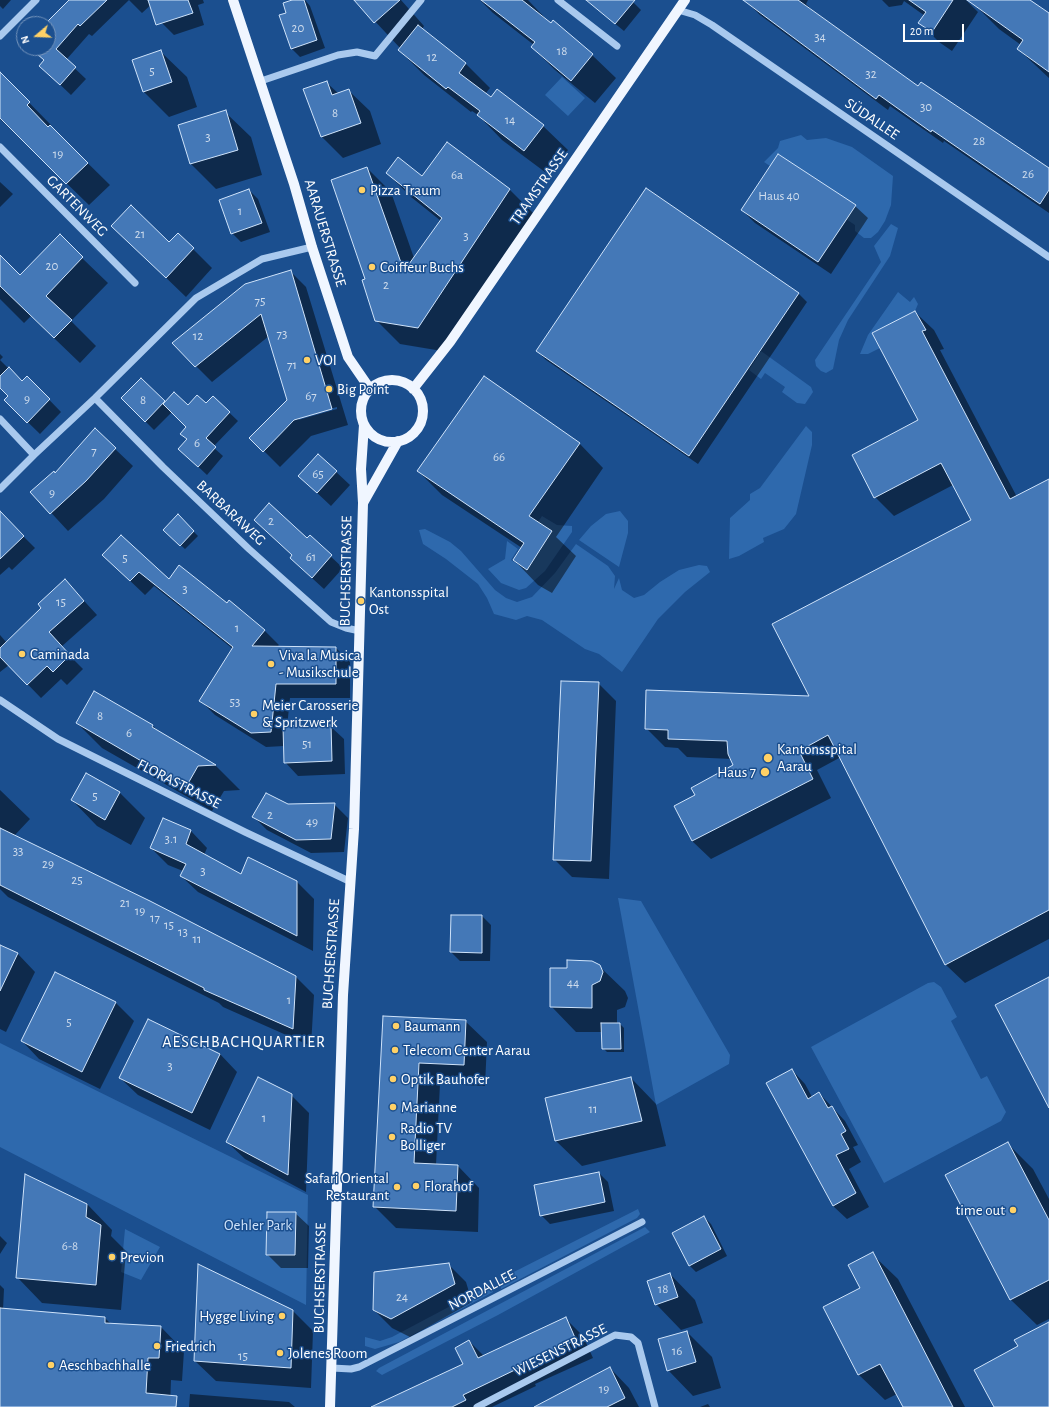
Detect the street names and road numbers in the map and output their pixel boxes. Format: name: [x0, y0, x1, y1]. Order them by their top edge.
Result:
street label: SÜDALLEE: [841, 94, 903, 144]
street label: TRAMSTRASSE: [506, 145, 572, 229]
street label: GARTENWEG: [43, 172, 111, 240]
street label: AARAUERSTRASSE: [300, 177, 350, 289]
street label: BARBARAWEG: [193, 476, 269, 550]
street label: BUCHSERSTRASSE: [336, 515, 356, 627]
street label: FLORASTRASSE: [134, 755, 224, 813]
street label: BUCHSERSTRASSE: [318, 898, 344, 1010]
street label: BUCHSERSTRASSE: [310, 1222, 330, 1334]
street label: NORDALLEE: [445, 1265, 519, 1315]
street label: WIESENSTRASSE: [510, 1320, 610, 1380]

